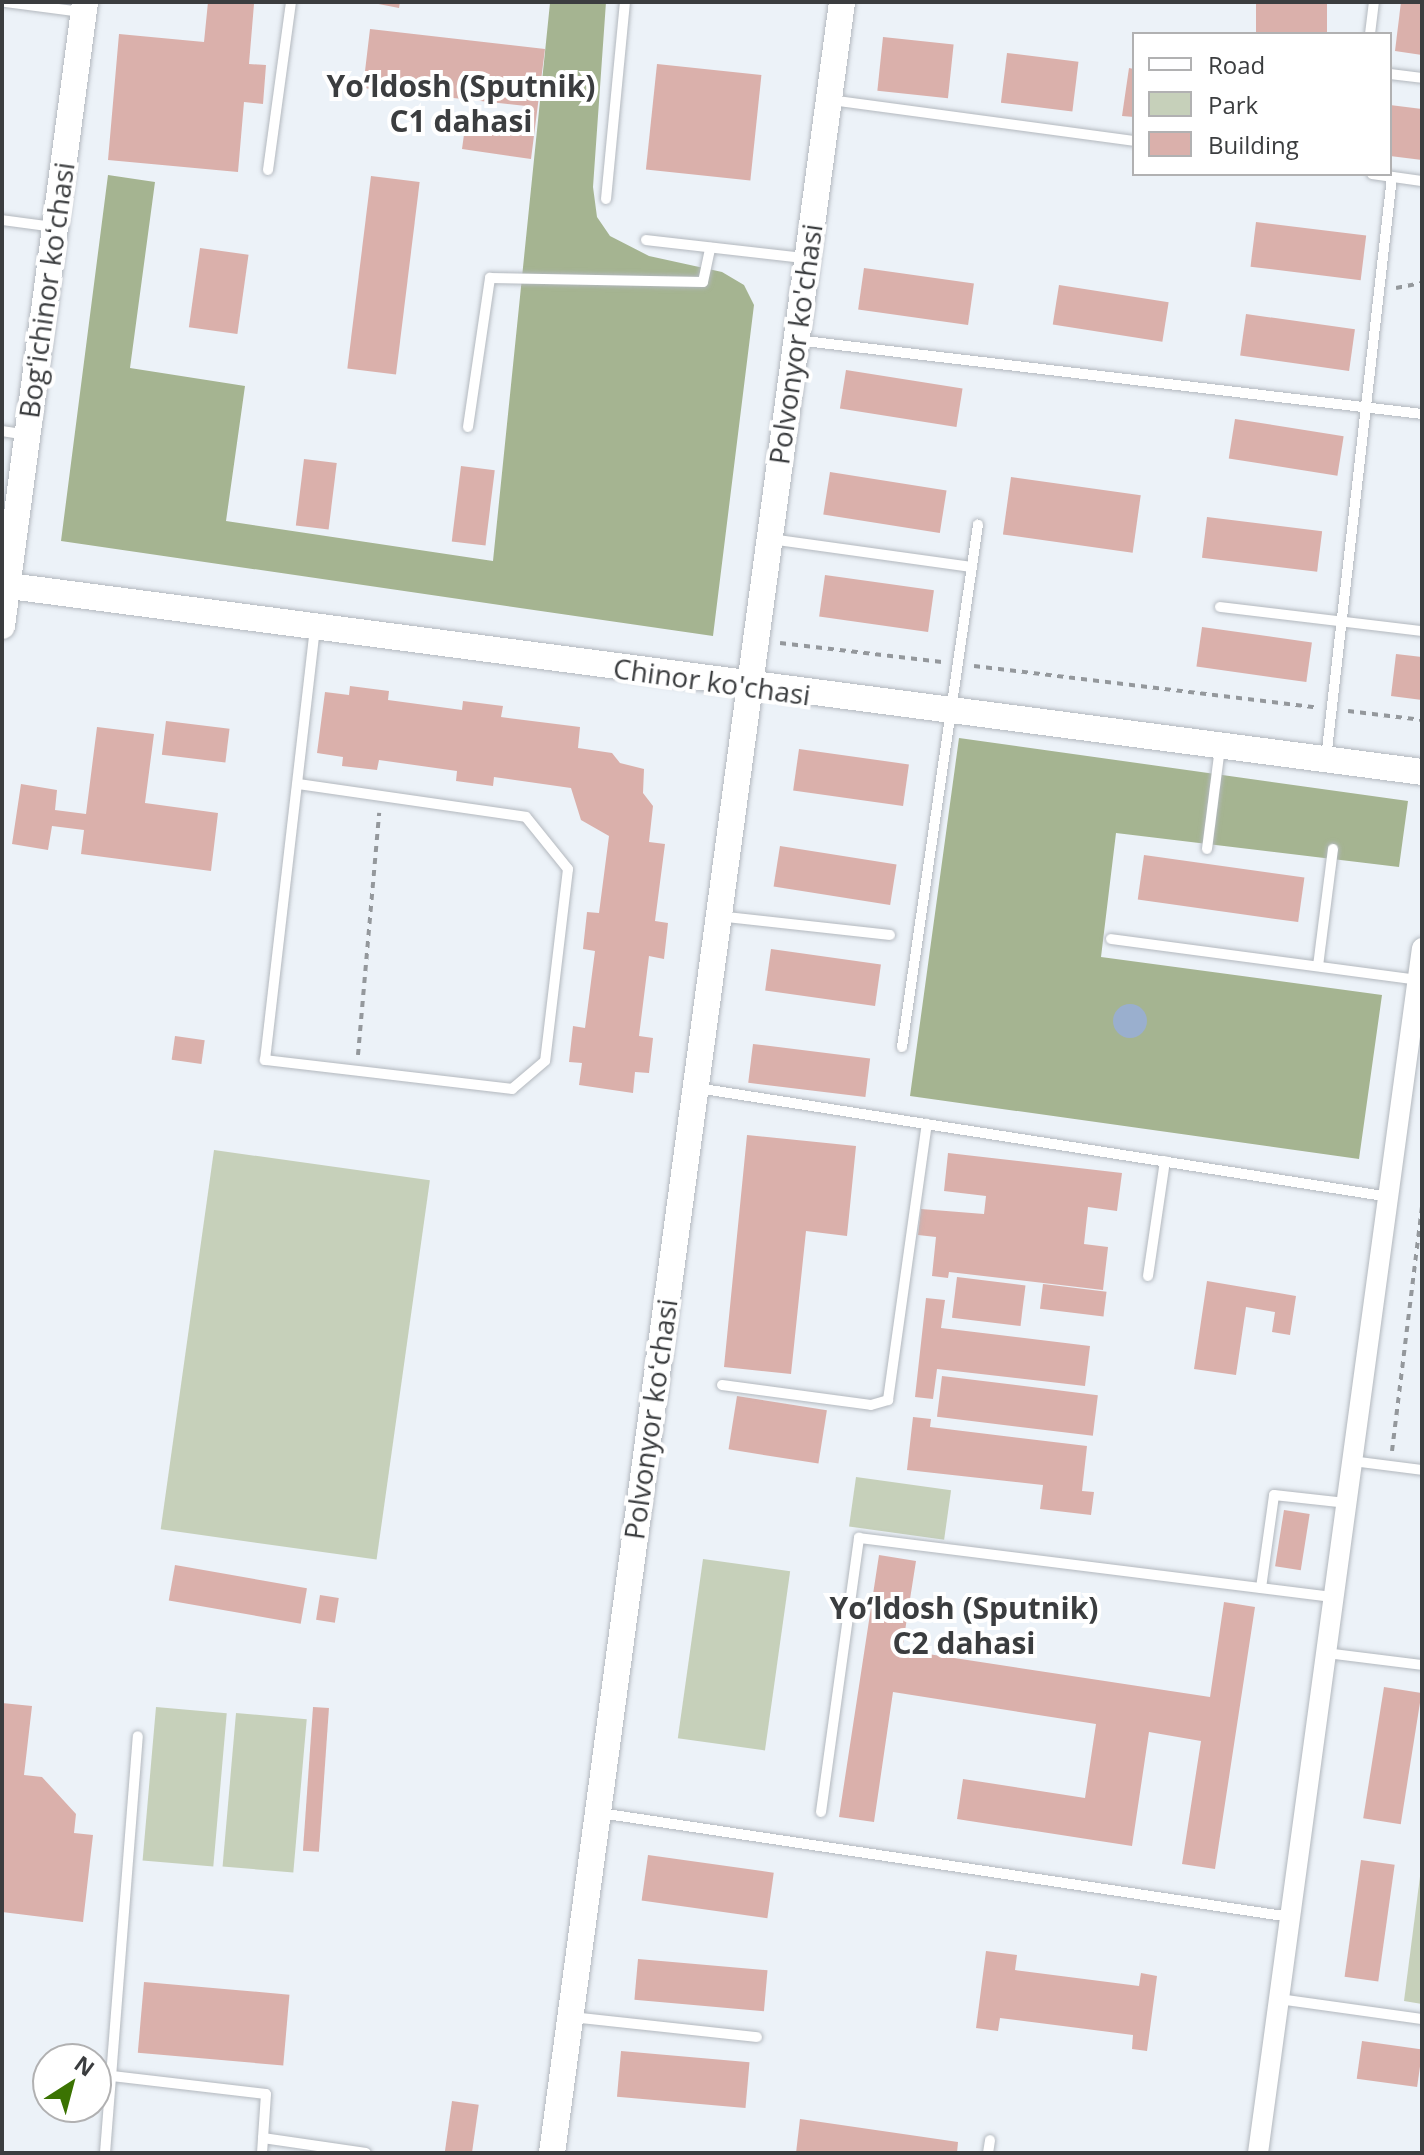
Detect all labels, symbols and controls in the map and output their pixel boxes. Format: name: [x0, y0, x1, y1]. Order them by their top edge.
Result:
legend: [1132, 32, 1392, 176]
text: Road: [1208, 48, 1265, 81]
district label: Yo‘ldosh (Sputnik) C1 dahasi: [327, 68, 595, 138]
text: Park: [1208, 88, 1258, 121]
text: Building: [1208, 128, 1299, 161]
street label: Bogʻichinor koʻchasi: [11, 160, 81, 420]
street label: Polvonyor ko'chasi: [761, 222, 829, 466]
street label: Chinor ko'chasi: [611, 651, 813, 711]
street label: Polvonyor koʻchasi: [616, 1297, 684, 1541]
district label: Yo‘ldosh (Sputnik) C2 dahasi: [830, 1590, 1098, 1660]
north arrow: [32, 2043, 112, 2123]
text: N: [69, 2048, 101, 2083]

